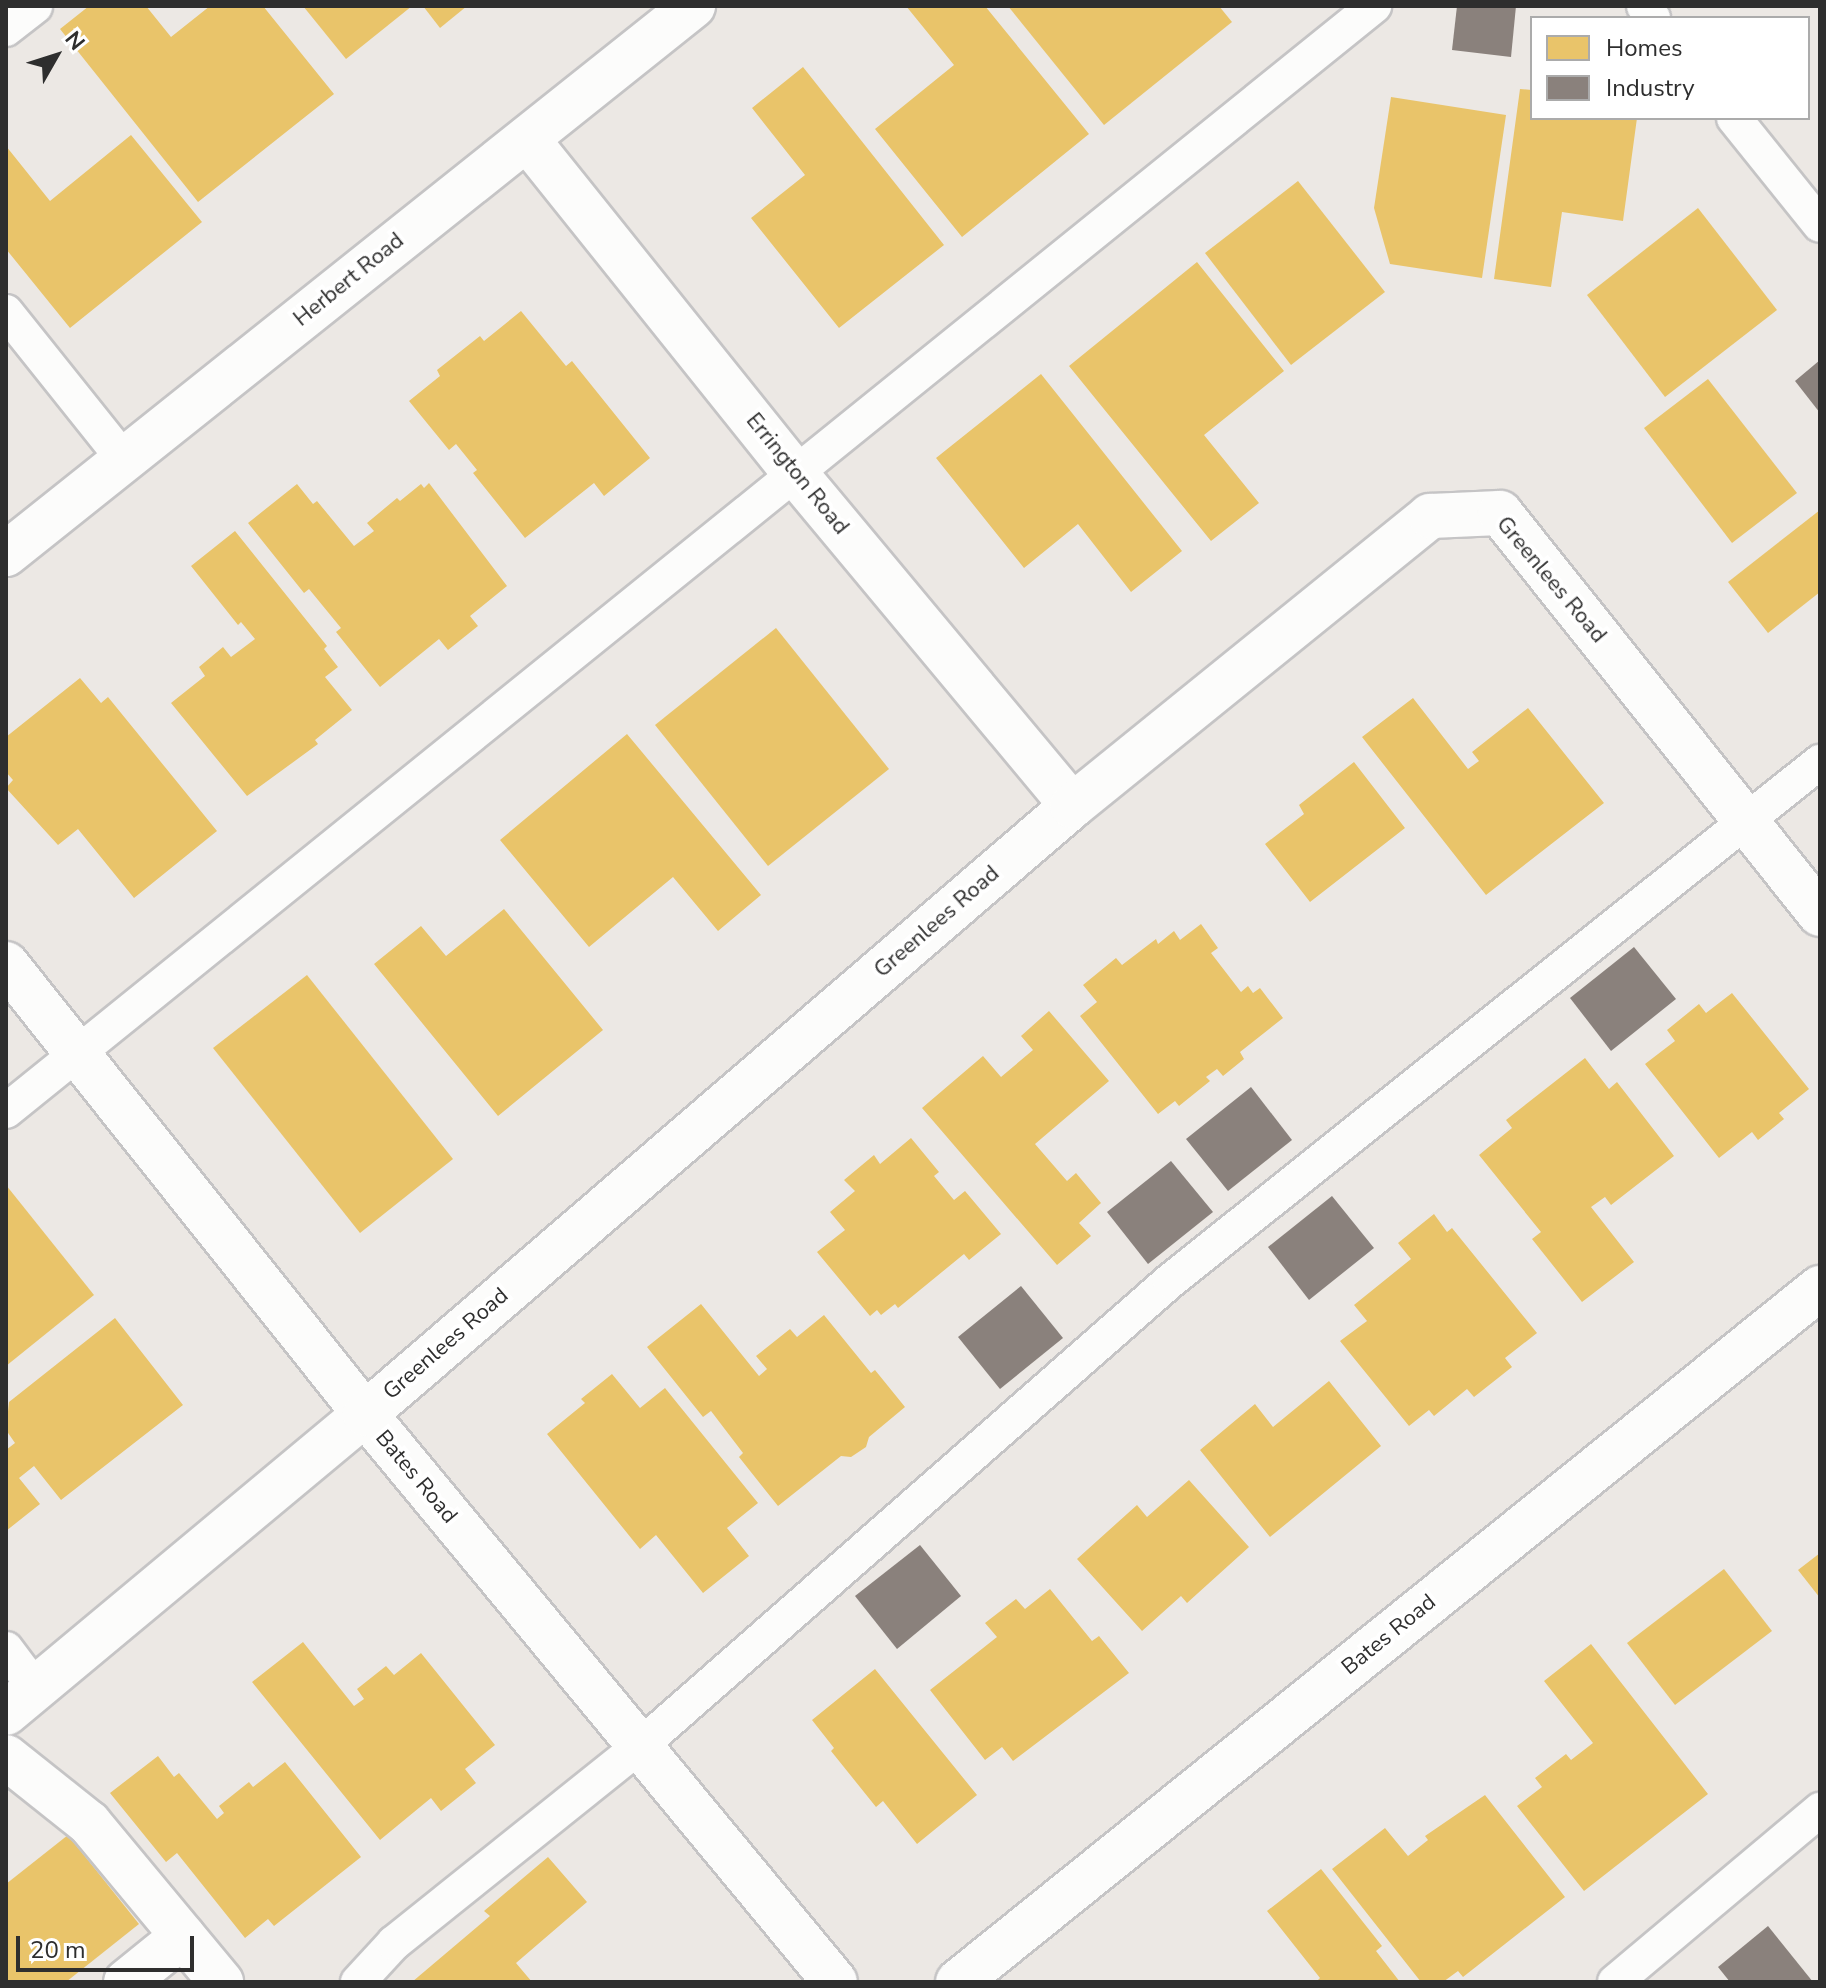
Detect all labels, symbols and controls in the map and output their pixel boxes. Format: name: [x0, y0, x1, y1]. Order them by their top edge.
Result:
north arrow: [16, 16, 96, 96]
legend: [1530, 16, 1810, 120]
text: N: [58, 25, 91, 57]
text: Homes: [1606, 32, 1682, 64]
text: Industry: [1606, 72, 1695, 104]
street label: Herbert Road: [289, 228, 409, 332]
street label: Errington Road: [740, 408, 854, 540]
street label: Greenlees Road: [1490, 511, 1612, 649]
street label: Greenlees Road: [869, 861, 1005, 983]
street label: Greenlees Road: [378, 1283, 514, 1405]
street label: Bates Road: [369, 1425, 463, 1529]
street label: Bates Road: [1337, 1589, 1441, 1681]
scale bar: [20, 1920, 198, 1970]
text: 20 m: [30, 1934, 86, 1966]

